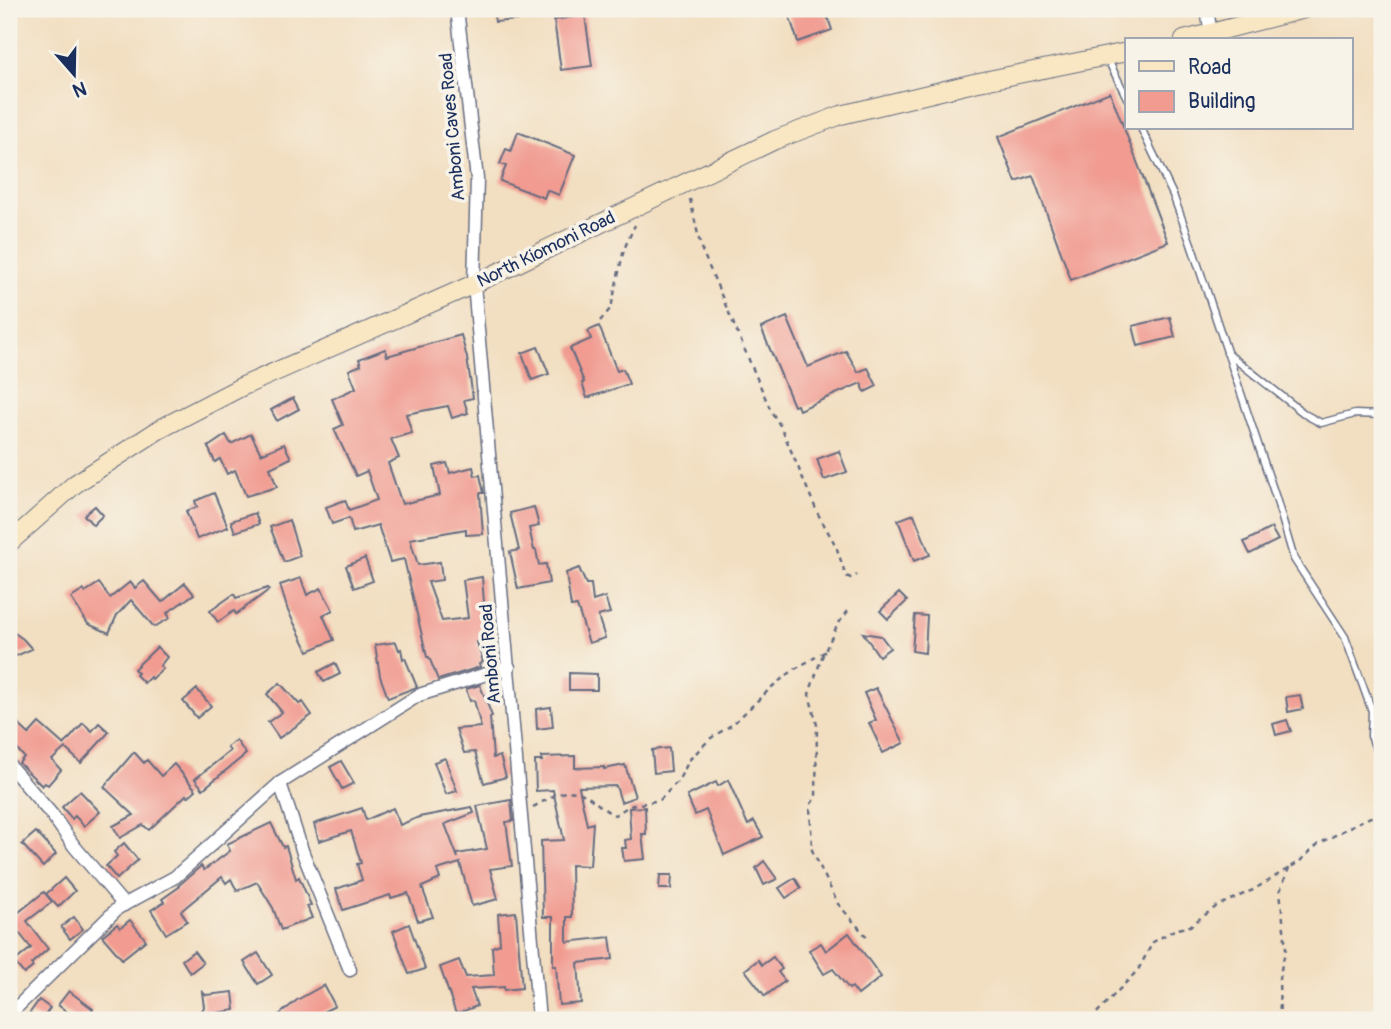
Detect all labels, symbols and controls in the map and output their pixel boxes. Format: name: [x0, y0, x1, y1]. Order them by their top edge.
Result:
north arrow: [38, 38, 108, 108]
legend: [1125, 38, 1352, 130]
street label: Amboni Caves Road: [435, 52, 470, 202]
text: Road: [1188, 54, 1232, 81]
text: N: [69, 76, 90, 103]
text: Building: [1188, 88, 1255, 115]
street label: North Kiomoni Road: [473, 206, 619, 293]
street label: Amboni Road: [475, 603, 506, 705]

